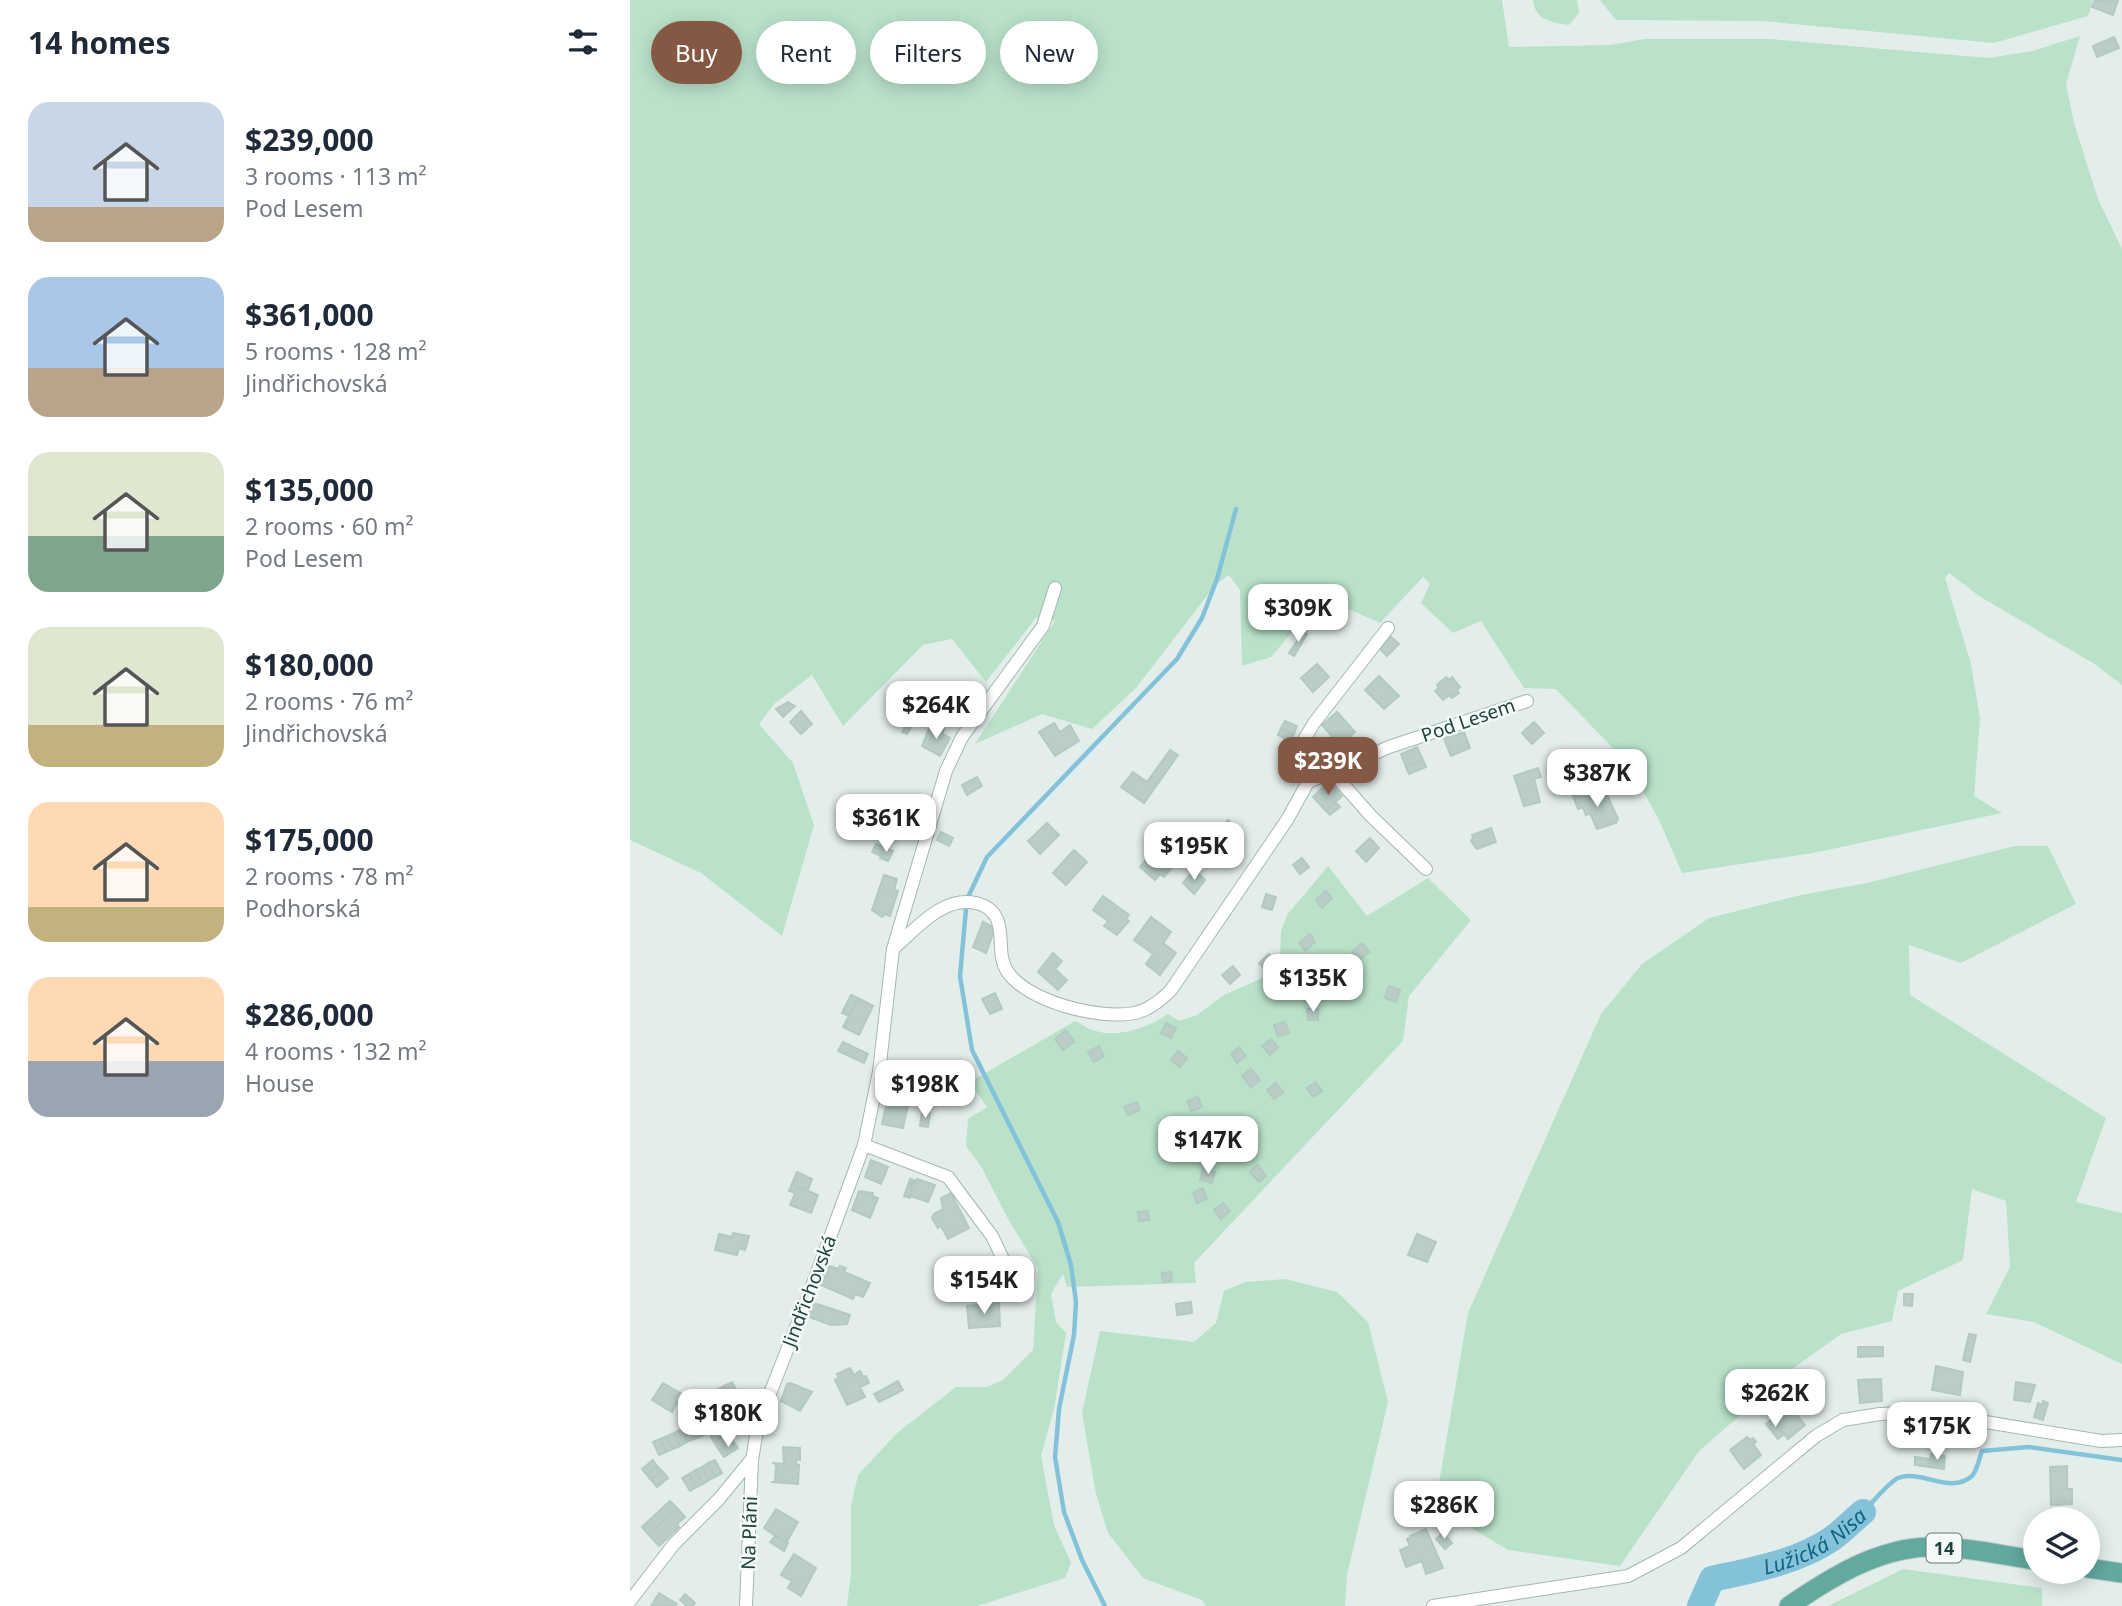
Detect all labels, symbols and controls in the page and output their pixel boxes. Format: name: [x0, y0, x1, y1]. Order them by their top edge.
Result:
chip: Buy: [651, 21, 742, 84]
chip: Rent: [756, 21, 856, 84]
chip: Filters: [870, 21, 986, 84]
chip: New: [1000, 21, 1098, 84]
text: 14 homes: [28, 22, 171, 63]
icon: filters: [564, 23, 602, 61]
text: $239,000: [245, 119, 374, 160]
icon: home: [84, 130, 168, 214]
text: 3 rooms · 113 m²: [245, 160, 427, 192]
text: Pod Lesem: [245, 192, 363, 224]
text: $361,000: [245, 294, 374, 335]
icon: home: [84, 305, 168, 389]
text: 5 rooms · 128 m²: [245, 335, 427, 367]
text: Jindřichovská: [245, 367, 388, 399]
text: $135,000: [245, 469, 374, 510]
icon: home: [84, 480, 168, 564]
text: 2 rooms · 60 m²: [245, 510, 414, 542]
text: Pod Lesem: [245, 542, 363, 574]
pin: $309K: [1249, 584, 1347, 644]
text: $309K: [1264, 591, 1332, 623]
text: $180,000: [245, 644, 374, 685]
icon: home: [84, 655, 168, 739]
pin: $264K: [887, 682, 985, 741]
text: 2 rooms · 76 m²: [245, 685, 414, 717]
text: $264K: [902, 688, 970, 720]
street label: Pod Lesem: [1417, 692, 1519, 748]
text: Jindřichovská: [245, 717, 388, 749]
pin: $239K: [1279, 738, 1377, 797]
text: $239K: [1294, 744, 1362, 776]
pin: $387K: [1548, 750, 1646, 809]
text: $387K: [1563, 756, 1631, 788]
pin: $361K: [837, 794, 935, 854]
text: $361K: [852, 801, 920, 833]
text: $175,000: [245, 819, 374, 860]
pin: $195K: [1145, 822, 1243, 882]
text: $195K: [1160, 829, 1228, 861]
icon: home: [84, 830, 168, 914]
text: 2 rooms · 78 m²: [245, 860, 414, 892]
text: Podhorská: [245, 892, 361, 924]
pin: $135K: [1264, 954, 1362, 1014]
text: $135K: [1279, 961, 1347, 993]
text: $286,000: [245, 994, 374, 1035]
icon: home: [84, 1005, 168, 1089]
text: 4 rooms · 132 m²: [245, 1035, 427, 1067]
pin: $198K: [876, 1060, 974, 1120]
text: House: [245, 1067, 314, 1099]
text: $198K: [891, 1067, 959, 1099]
pin: $147K: [1159, 1116, 1257, 1176]
text: $147K: [1174, 1123, 1242, 1155]
street label: Jindřichovská: [775, 1231, 842, 1353]
pin: $154K: [935, 1256, 1033, 1316]
text: $154K: [950, 1263, 1018, 1295]
pin: $262K: [1726, 1370, 1824, 1429]
text: $262K: [1741, 1376, 1809, 1408]
pin: $180K: [679, 1390, 777, 1449]
text: $180K: [694, 1396, 762, 1428]
pin: $175K: [1888, 1402, 1986, 1462]
text: $175K: [1903, 1409, 1971, 1441]
pin: $286K: [1395, 1482, 1493, 1541]
text: $286K: [1410, 1488, 1478, 1520]
street label: Na Pláni: [735, 1496, 763, 1570]
water label: Lužická Nisa: [1760, 1501, 1872, 1581]
map controls: [2023, 1507, 2100, 1584]
button: layers: [2023, 1507, 2100, 1584]
road number: 14: [1926, 1534, 1962, 1562]

